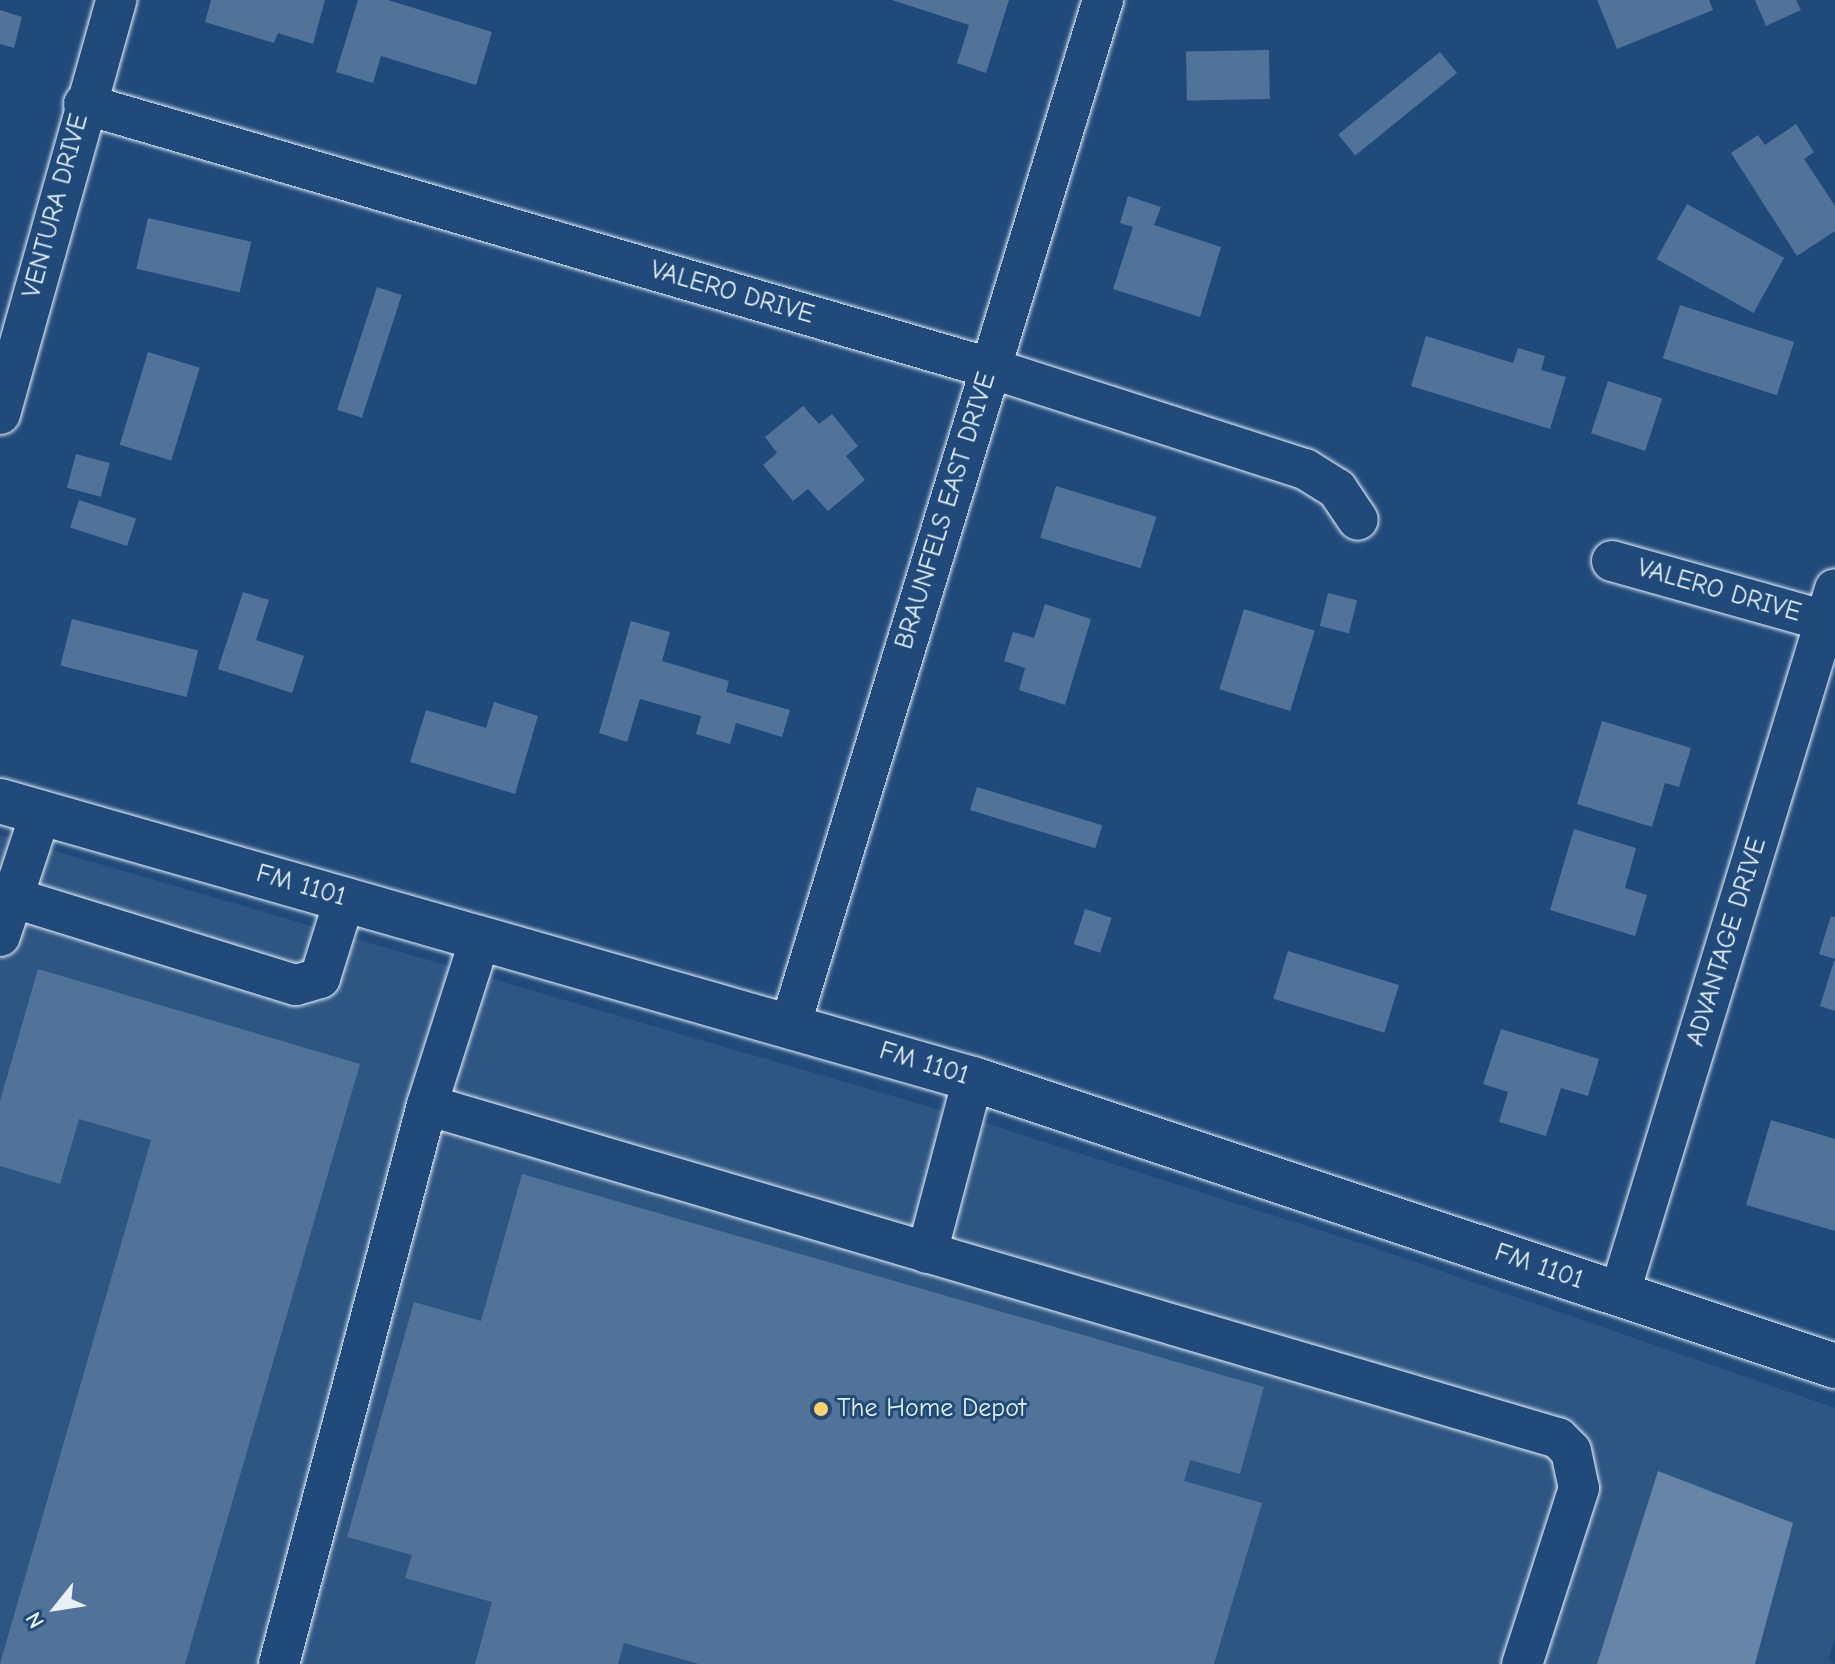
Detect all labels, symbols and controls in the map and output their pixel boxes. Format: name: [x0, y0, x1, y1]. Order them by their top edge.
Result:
street label: VENTURA DRIVE: [16, 111, 96, 301]
street label: VALERO DRIVE: [647, 255, 817, 331]
street label: BRAUNFELS EAST DRIVE: [889, 369, 1003, 653]
street label: VALERO DRIVE: [1634, 553, 1804, 629]
street label: ADVANTAGE DRIVE: [1680, 834, 1774, 1050]
street label: FM 1101: [253, 858, 349, 914]
street label: FM 1101: [875, 1036, 973, 1092]
street label: FM 1101: [1490, 1237, 1588, 1297]
place label: The Home Depot: [837, 1393, 1026, 1425]
marker: The Home Depot: [812, 1400, 830, 1418]
north arrow: [16, 1568, 96, 1648]
text: N: [20, 1607, 50, 1633]

